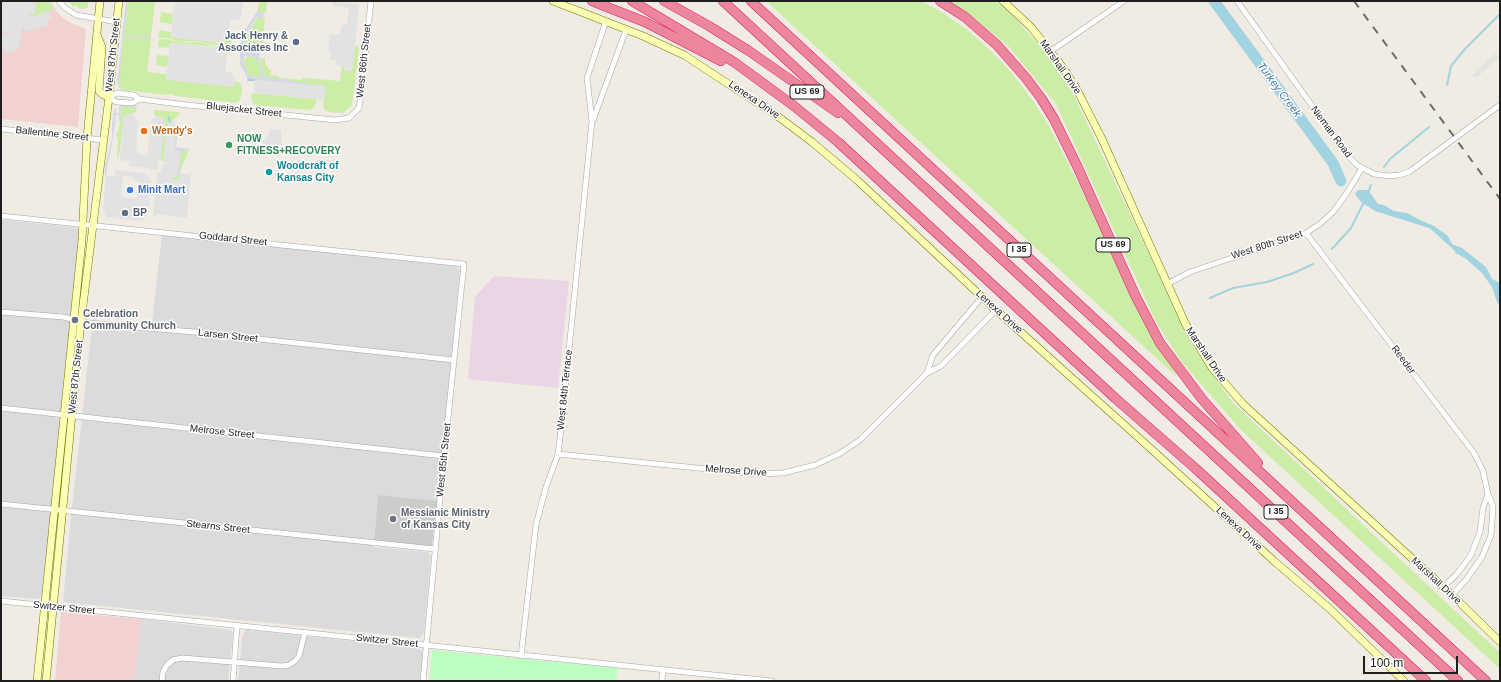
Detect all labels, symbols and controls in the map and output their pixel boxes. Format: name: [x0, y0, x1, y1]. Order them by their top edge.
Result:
street label: West 87th Street: [103, 17, 123, 93]
street label: West 86th Street: [354, 23, 374, 99]
place label: Jack Henry & Associates Inc: [218, 30, 288, 54]
marker: Jack Henry & Associates Inc: [291, 37, 301, 47]
street label: Marshall Drive: [1037, 37, 1083, 97]
water label: Turkey Creek: [1254, 60, 1304, 120]
street label: Lenexa Drive: [726, 79, 782, 121]
road number: US 69: [790, 85, 824, 99]
street label: Bluejacket Street: [206, 100, 282, 120]
street label: Nieman Road: [1308, 104, 1354, 160]
street label: Ballentine Street: [15, 124, 89, 144]
place label: Wendy's: [152, 125, 193, 137]
marker: Wendy's: [139, 126, 149, 136]
place label: NOW FITNESS+RECOVERY: [237, 133, 341, 156]
marker: NOW FITNESS+RECOVERY: [224, 140, 234, 150]
place label: Woodcraft of Kansas City: [277, 160, 338, 184]
marker: Woodcraft of Kansas City: [264, 167, 274, 177]
place label: Minit Mart: [138, 184, 185, 196]
marker: Minit Mart: [125, 185, 135, 195]
place label: BP: [133, 207, 147, 219]
marker: BP: [120, 208, 130, 218]
street label: West 80th Street: [1230, 228, 1304, 262]
street label: Goddard Street: [198, 229, 268, 249]
road number: US 69: [1096, 238, 1130, 252]
road number: I 35: [1007, 243, 1031, 257]
street label: Lenexa Drive: [973, 288, 1025, 336]
place label: Celebration Community Church: [83, 308, 176, 332]
marker: Celebration Community Church: [70, 315, 80, 325]
street label: Marshall Drive: [1183, 325, 1229, 385]
street label: Larsen Street: [198, 327, 258, 345]
street label: West 87th Street: [66, 339, 86, 415]
street label: Reeder: [1388, 343, 1418, 377]
street label: West 84th Terrace: [555, 349, 575, 431]
street label: West 85th Street: [434, 422, 454, 498]
street label: Melrose Street: [189, 423, 255, 441]
street label: Melrose Drive: [705, 463, 767, 479]
street label: Lenexa Drive: [1213, 505, 1265, 553]
road number: I 35: [1264, 505, 1288, 519]
place label: Messianic Ministry of Kansas City: [401, 507, 490, 530]
marker: Messianic Ministry of Kansas City: [388, 514, 398, 524]
street label: Stearns Street: [186, 518, 250, 536]
street label: Marshall Drive: [1409, 555, 1463, 607]
street label: Switzer Street: [32, 599, 96, 617]
street label: Switzer Street: [355, 632, 419, 650]
scale bar: [1365, 648, 1460, 674]
text: 100 m: [1370, 656, 1403, 670]

